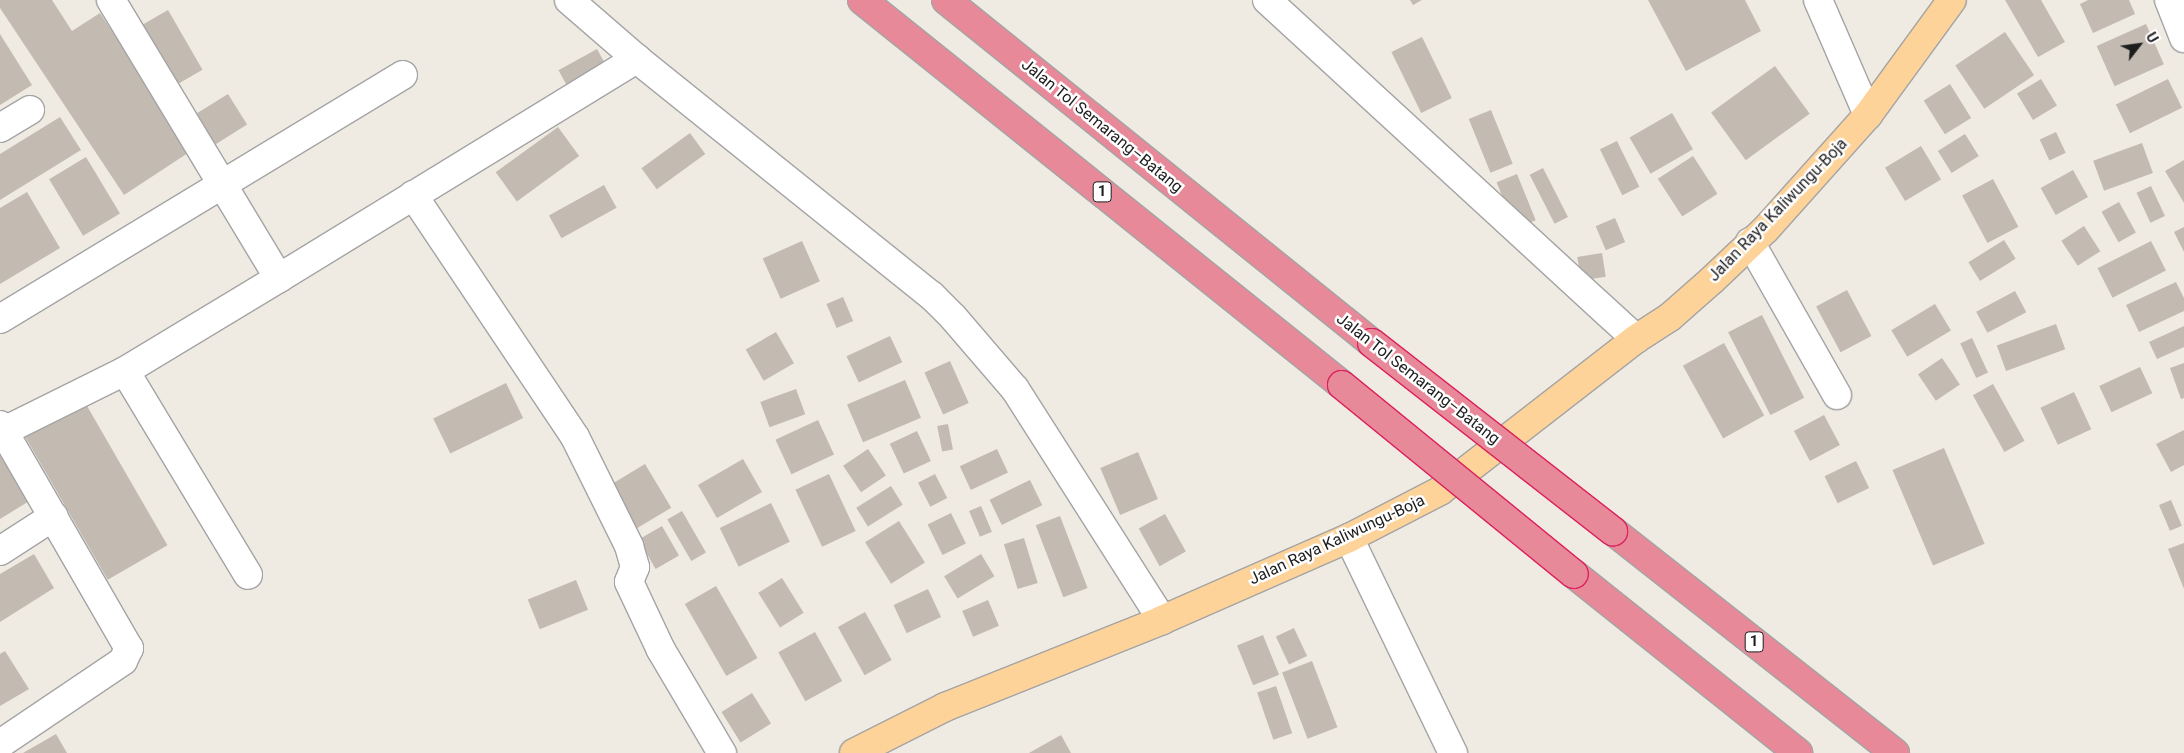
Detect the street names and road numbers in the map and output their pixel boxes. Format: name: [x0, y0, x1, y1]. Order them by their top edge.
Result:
street label: Jalan Tol Semarang–Batang: [1017, 55, 1187, 197]
street label: Jalan Raya Kaliwungu-Boja: [1705, 134, 1851, 286]
road number: 1: [1092, 180, 1112, 204]
street label: Jalan Tol Semarang–Batang: [1333, 309, 1503, 449]
street label: Jalan Raya Kaliwungu-Boja: [1246, 491, 1428, 589]
road number: 1: [1744, 630, 1764, 654]

